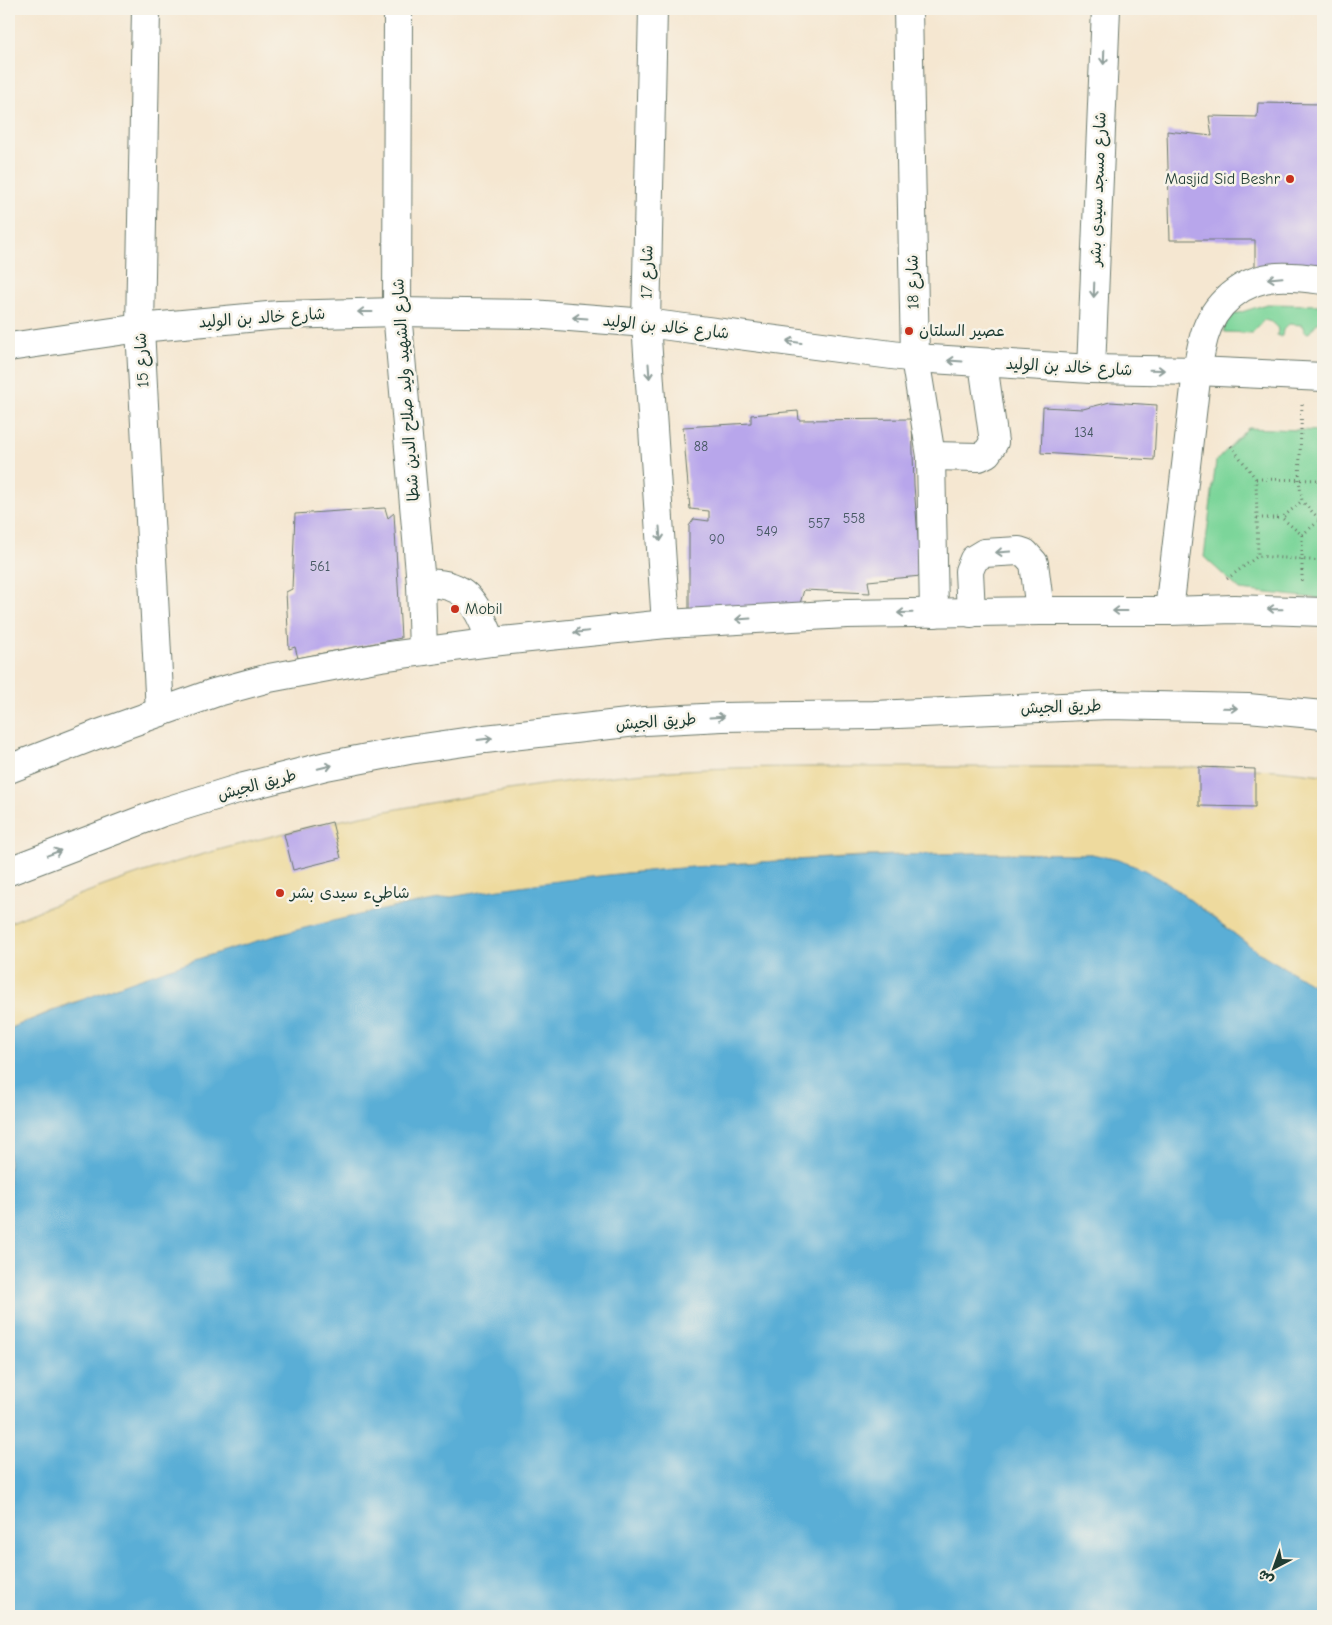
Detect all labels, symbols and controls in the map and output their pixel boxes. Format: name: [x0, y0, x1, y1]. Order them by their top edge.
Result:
one-way arrow: [1099, 49, 1108, 65]
street label: شارع مسجد سيدى بشر: [1086, 112, 1112, 268]
place label: Masjid Sid Beshr: [1165, 170, 1281, 188]
marker: Masjid Sid Beshr: [1284, 173, 1296, 185]
street label: شارع 17: [638, 245, 658, 299]
street label: شارع 18: [904, 255, 924, 309]
one-way arrow: [1267, 273, 1283, 282]
street label: شارع الشهيد وليد صلاح الدين شطا: [389, 278, 425, 502]
one-way arrow: [1089, 282, 1099, 298]
street label: شارع خالد بن الوليد: [198, 305, 326, 333]
one-way arrow: [357, 307, 374, 317]
street label: شارع خالد بن الوليد: [602, 311, 730, 345]
one-way arrow: [572, 313, 588, 322]
place label: عصير السلتان: [919, 322, 1005, 340]
marker: عصير السلتان: [903, 325, 915, 337]
street label: شارع 15: [132, 332, 154, 388]
one-way arrow: [786, 337, 802, 347]
street label: شارع خالد بن الوليد: [1005, 355, 1133, 381]
one-way arrow: [947, 356, 963, 366]
one-way arrow: [645, 363, 654, 379]
one-way arrow: [1149, 366, 1165, 375]
house number: 134: [1074, 424, 1094, 441]
house number: 88: [694, 438, 708, 455]
house number: 558: [843, 510, 865, 527]
house number: 557: [808, 515, 830, 532]
house number: 549: [756, 523, 778, 540]
one-way arrow: [656, 525, 665, 541]
house number: 90: [709, 531, 725, 548]
one-way arrow: [995, 547, 1011, 556]
house number: 561: [310, 558, 330, 575]
place label: Mobil: [465, 600, 503, 618]
marker: Mobil: [449, 603, 461, 615]
one-way arrow: [1267, 605, 1283, 614]
one-way arrow: [1113, 606, 1129, 616]
one-way arrow: [898, 609, 914, 618]
one-way arrow: [735, 614, 751, 624]
one-way arrow: [573, 627, 589, 637]
street label: طريق الجيش: [1020, 697, 1102, 717]
one-way arrow: [1222, 703, 1238, 713]
street label: طريق الجيش: [615, 710, 697, 734]
one-way arrow: [709, 713, 725, 722]
one-way arrow: [477, 734, 493, 744]
one-way arrow: [317, 762, 333, 771]
street label: طريق الجيش: [216, 766, 298, 804]
one-way arrow: [46, 848, 61, 857]
place label: شاطيء سيدى بشر: [288, 884, 410, 907]
marker: شاطيء سيدى بشر: [274, 887, 286, 899]
north arrow: [1250, 1542, 1300, 1592]
text: ش: [1254, 1566, 1277, 1589]

